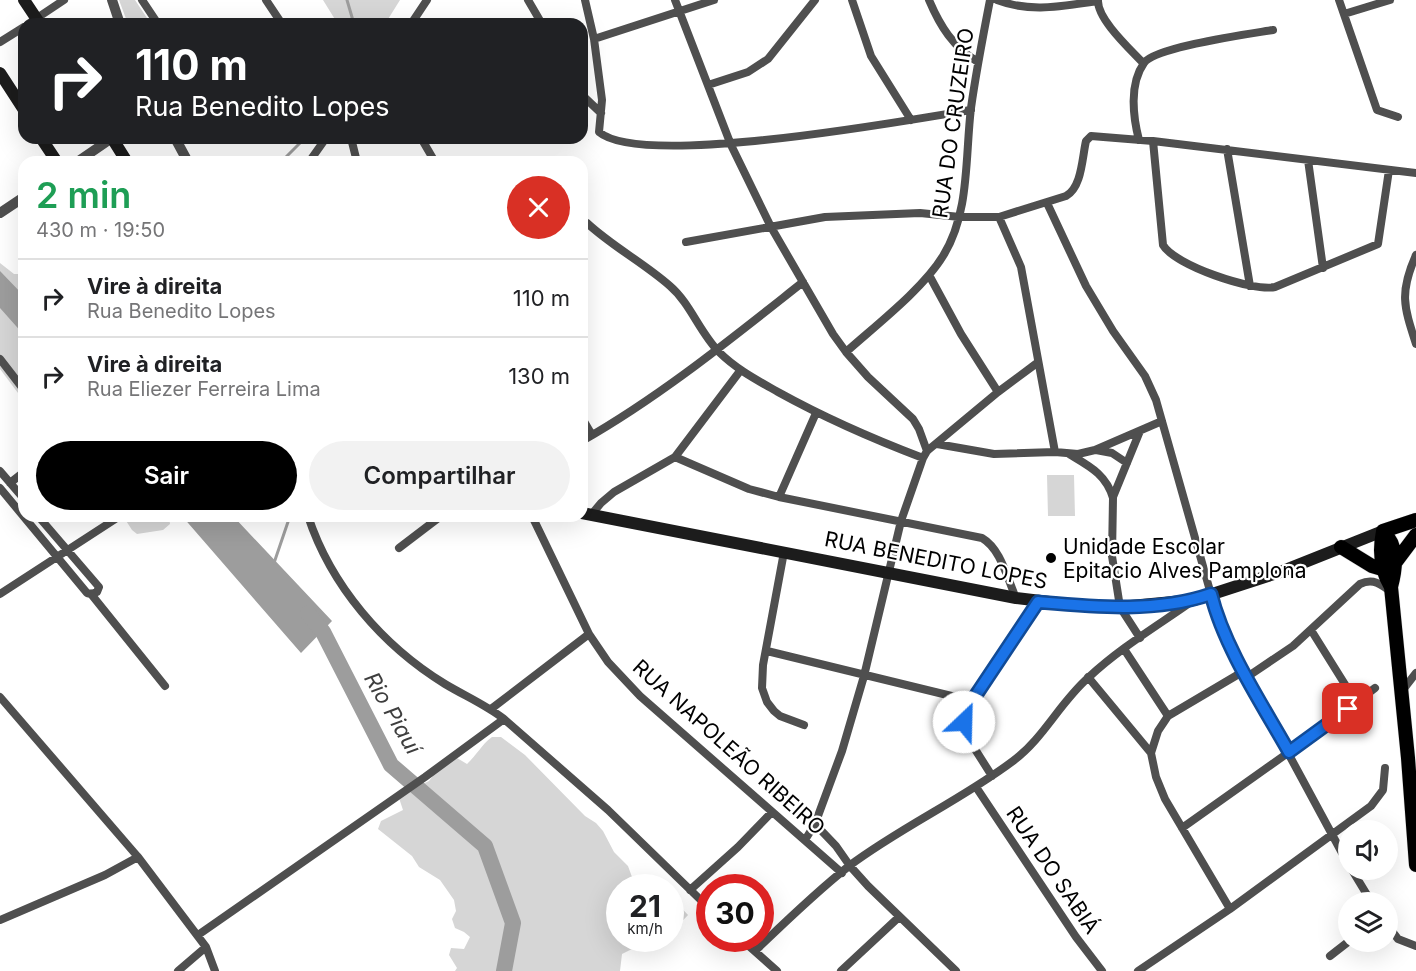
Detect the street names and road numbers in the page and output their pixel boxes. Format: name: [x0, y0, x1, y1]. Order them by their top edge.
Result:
street label: RUA DO CRUZEIRO: [927, 26, 979, 220]
street label: RUA BENEDITO LOPES: [822, 526, 1050, 594]
street label: RUA NAPOLEÃO RIBEIRO: [628, 653, 831, 840]
street label: RUA DO SABIÁ: [1001, 801, 1106, 938]

